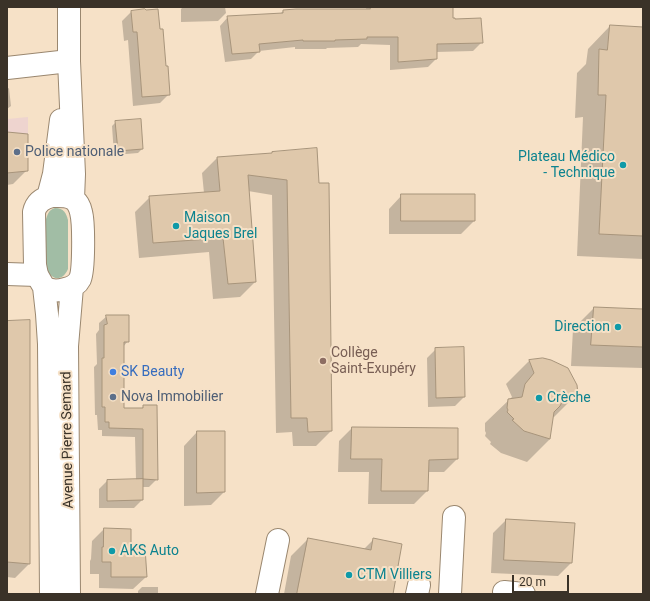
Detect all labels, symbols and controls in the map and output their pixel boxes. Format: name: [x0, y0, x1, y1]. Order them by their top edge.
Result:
place label: Police nationale: [25, 144, 124, 160]
marker: Police nationale: [12, 147, 22, 157]
place label: Plateau Médico - Technique: [518, 149, 615, 182]
marker: Plateau Médico - Technique: [618, 160, 628, 170]
place label: Maison Jaques Brel: [184, 210, 257, 242]
marker: Maison Jaques Brel: [171, 221, 181, 231]
place label: Direction: [554, 319, 610, 335]
marker: Direction: [613, 322, 623, 332]
place label: Collège Saint-Exupéry: [331, 345, 416, 378]
marker: Collège Saint-Exupéry: [318, 356, 328, 366]
place label: SK Beauty: [121, 364, 184, 380]
marker: SK Beauty: [108, 367, 118, 377]
street label: Avenue Pierre Semard: [58, 371, 78, 509]
place label: Nova Immobilier: [121, 389, 223, 405]
place label: Crèche: [547, 390, 591, 406]
marker: Nova Immobilier: [108, 392, 118, 402]
marker: Crèche: [534, 393, 544, 403]
place label: AKS Auto: [120, 543, 179, 559]
marker: AKS Auto: [107, 546, 117, 556]
place label: CTM Villiers: [357, 567, 432, 583]
scale bar: [514, 567, 571, 593]
marker: CTM Villiers: [344, 570, 354, 580]
text: 20 m: [519, 575, 546, 589]

